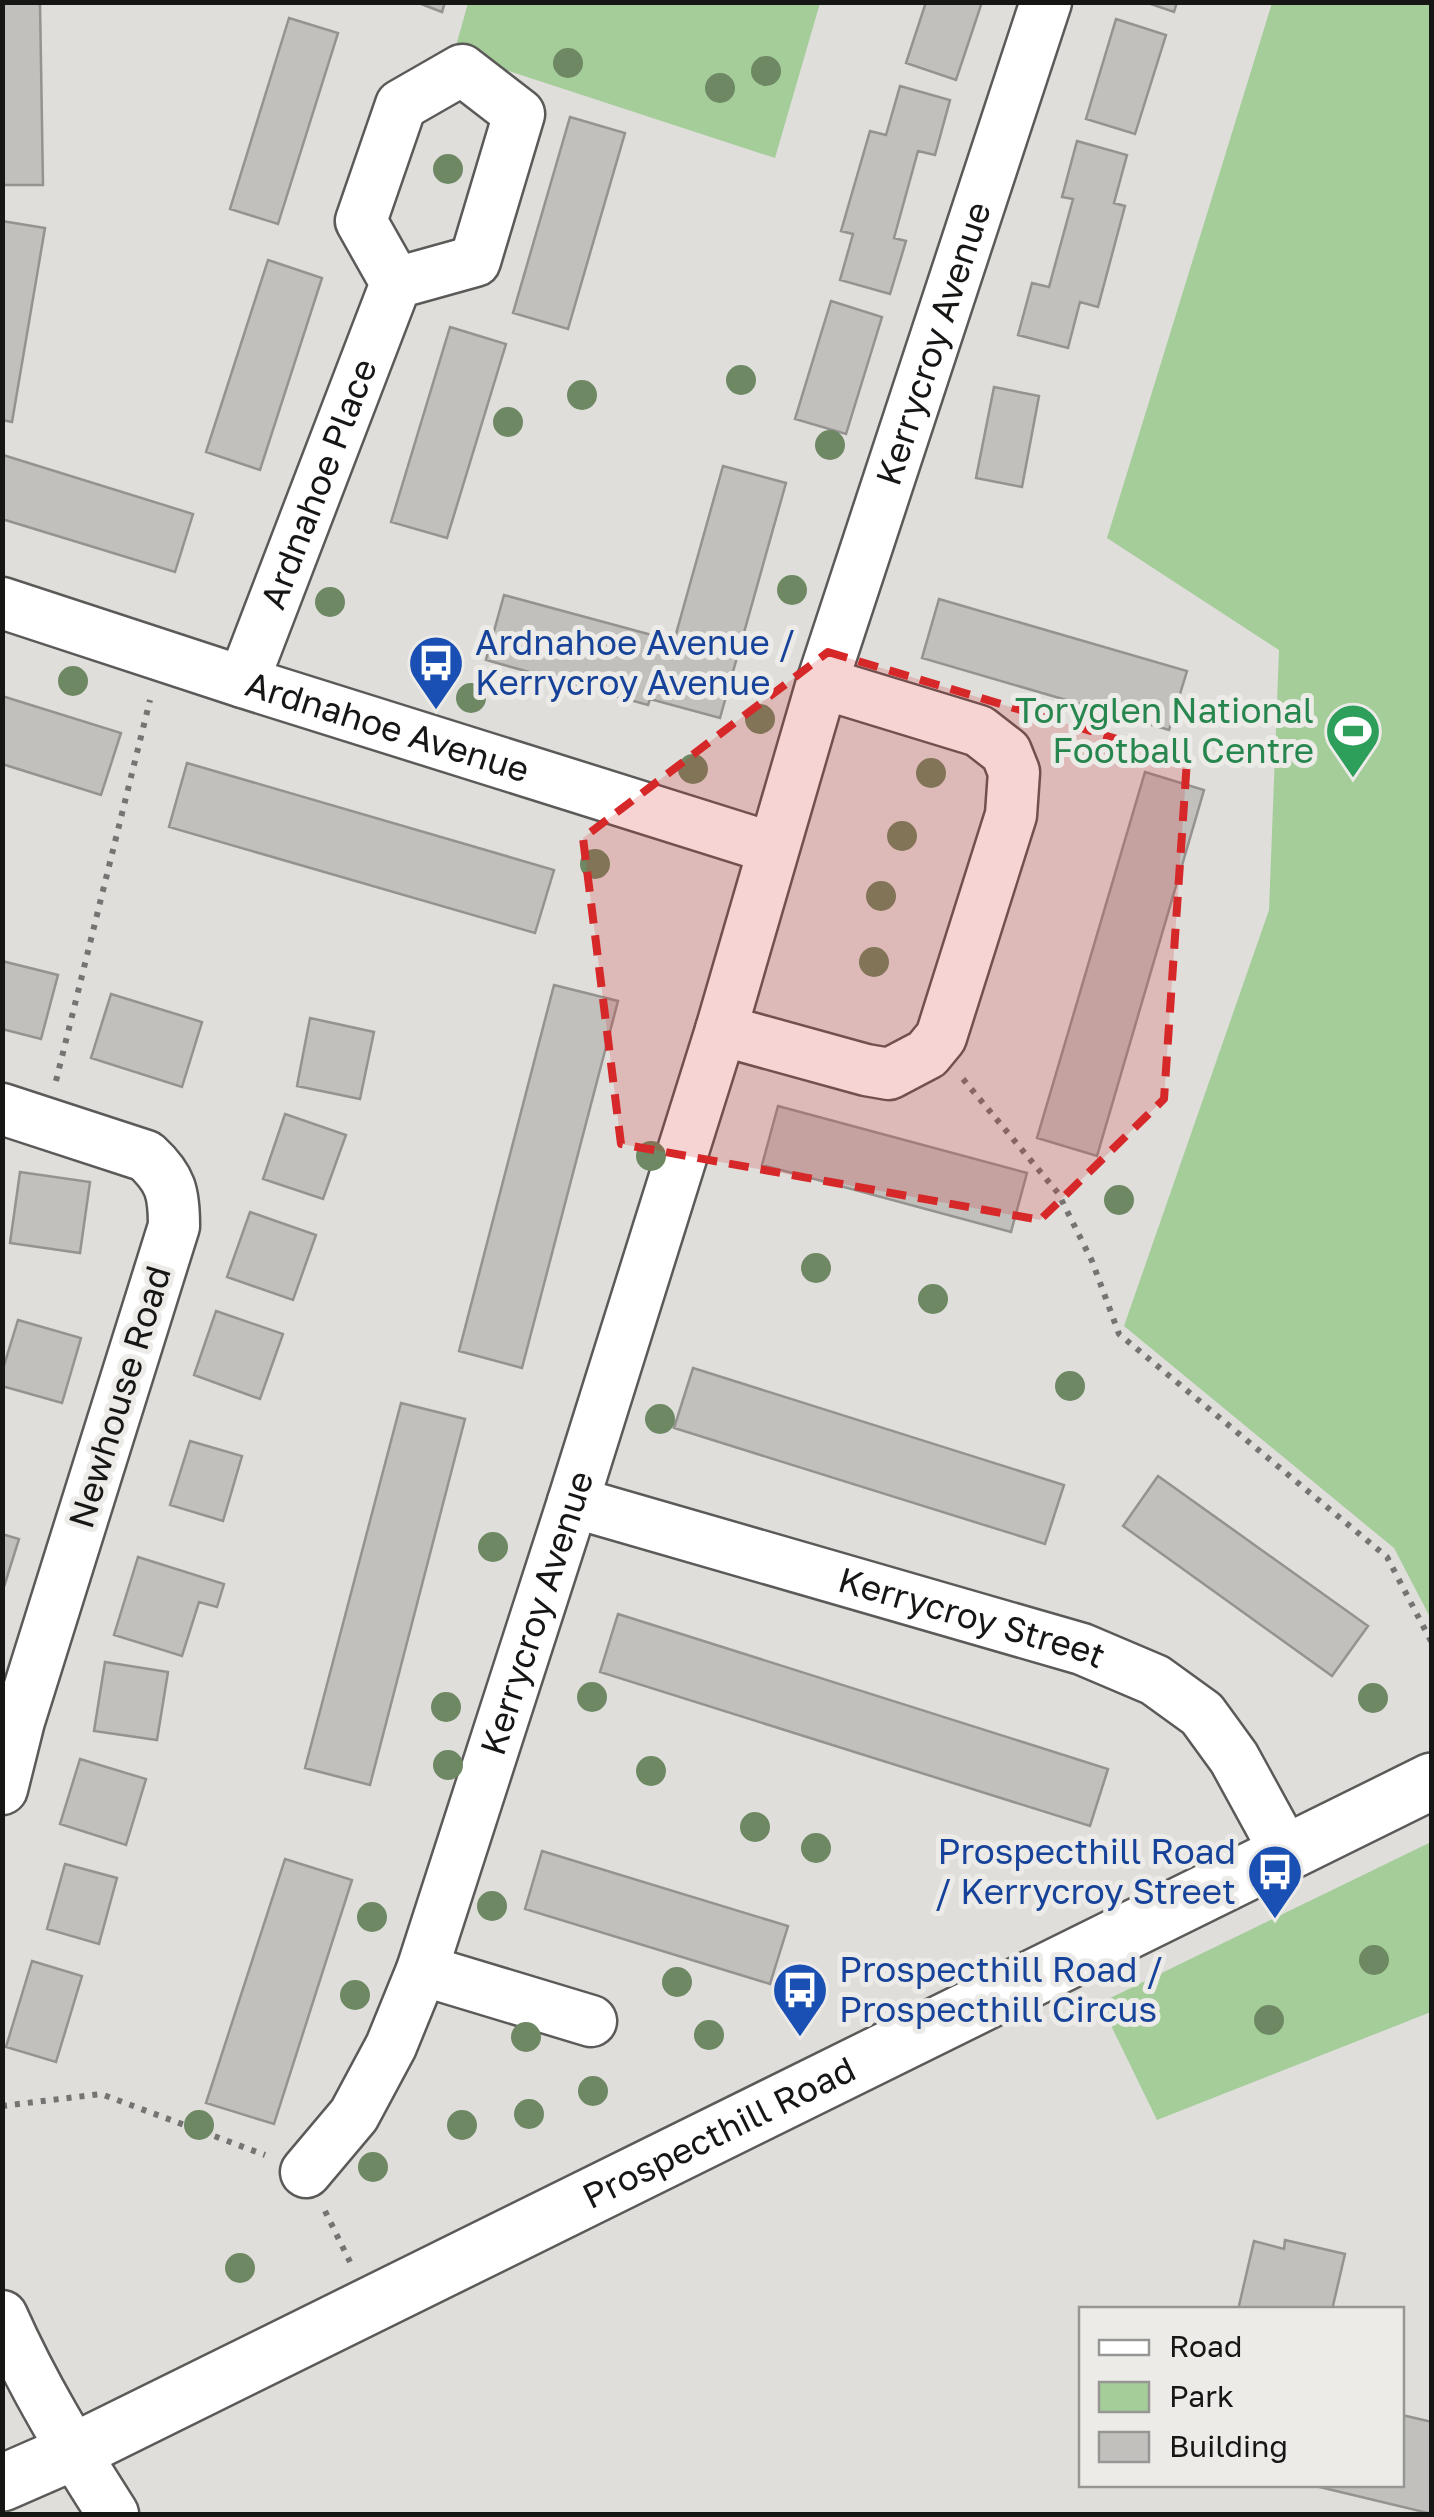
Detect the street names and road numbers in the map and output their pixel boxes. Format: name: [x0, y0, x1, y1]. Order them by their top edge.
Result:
street label: Kerrycroy Avenue: [867, 196, 999, 490]
street label: Ardnahoe Place: [251, 353, 385, 615]
street label: Ardnahoe Avenue: [241, 662, 535, 791]
street label: Newhouse Road: [59, 1261, 179, 1533]
street label: Kerrycroy Avenue: [471, 1466, 601, 1760]
street label: Kerrycroy Street: [834, 1558, 1112, 1676]
street label: Prospecthill Road: [575, 2047, 862, 2217]

